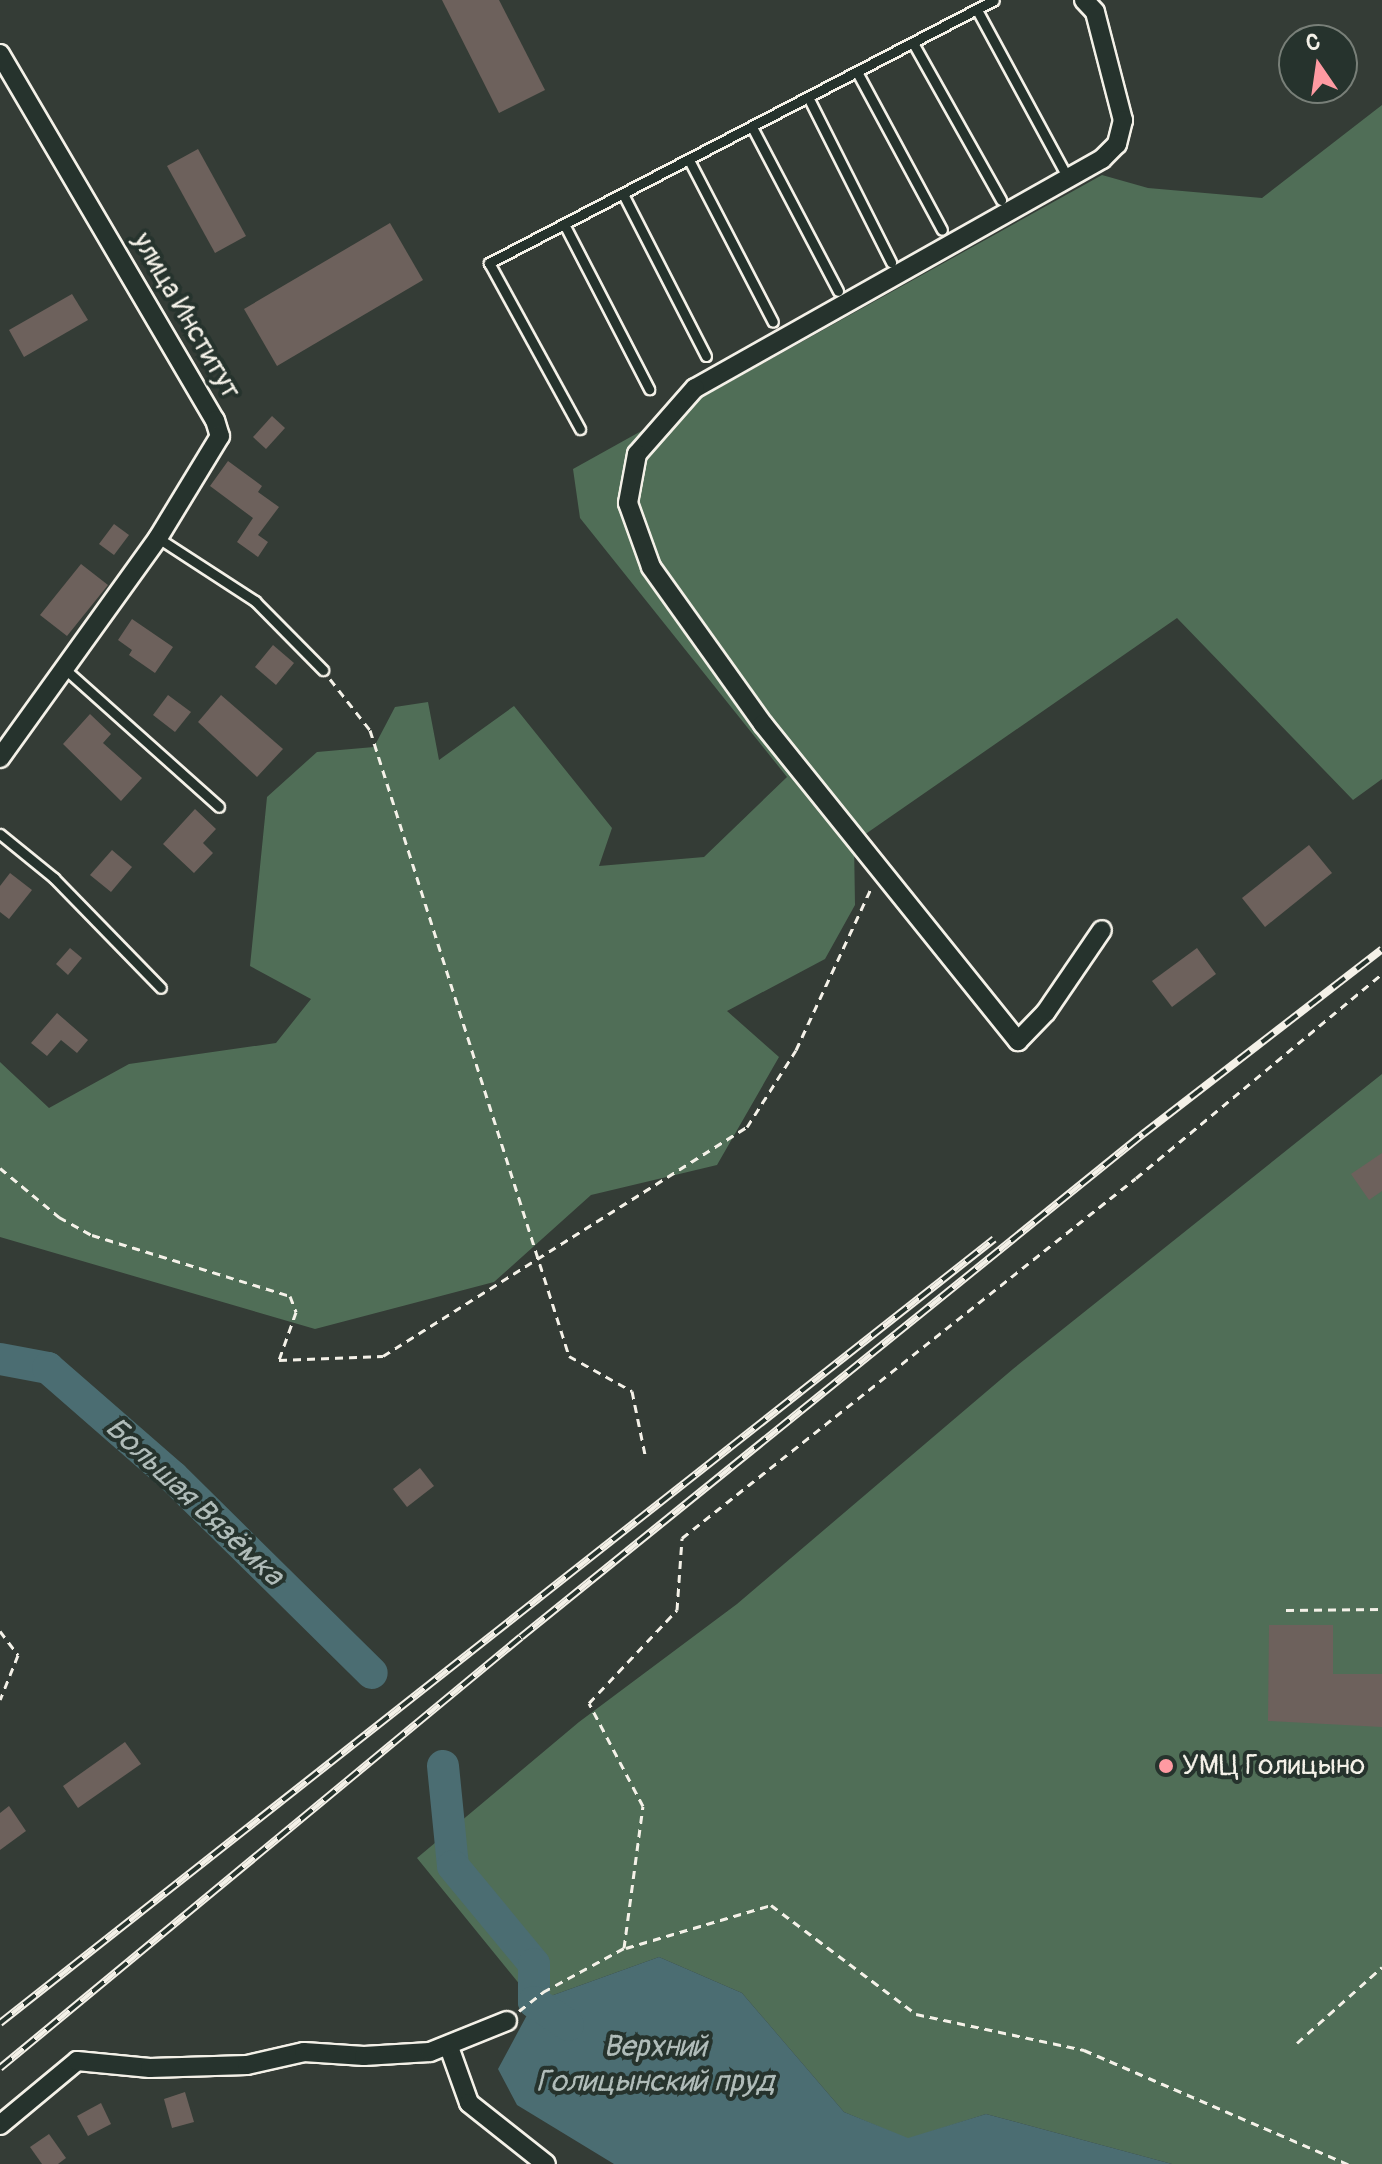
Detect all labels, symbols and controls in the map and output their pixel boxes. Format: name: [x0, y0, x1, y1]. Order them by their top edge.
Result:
north arrow: [1278, 24, 1358, 104]
text: С: [1303, 27, 1323, 58]
street label: улица Институт: [125, 227, 247, 405]
water label: Большая Вязёмка: [97, 1410, 291, 1594]
place label: УМЦ Голицыно: [1182, 1749, 1365, 1783]
marker: УМЦ Голицыно: [1157, 1757, 1175, 1775]
water label: Верхний Голицынский пруд: [536, 2029, 774, 2100]

